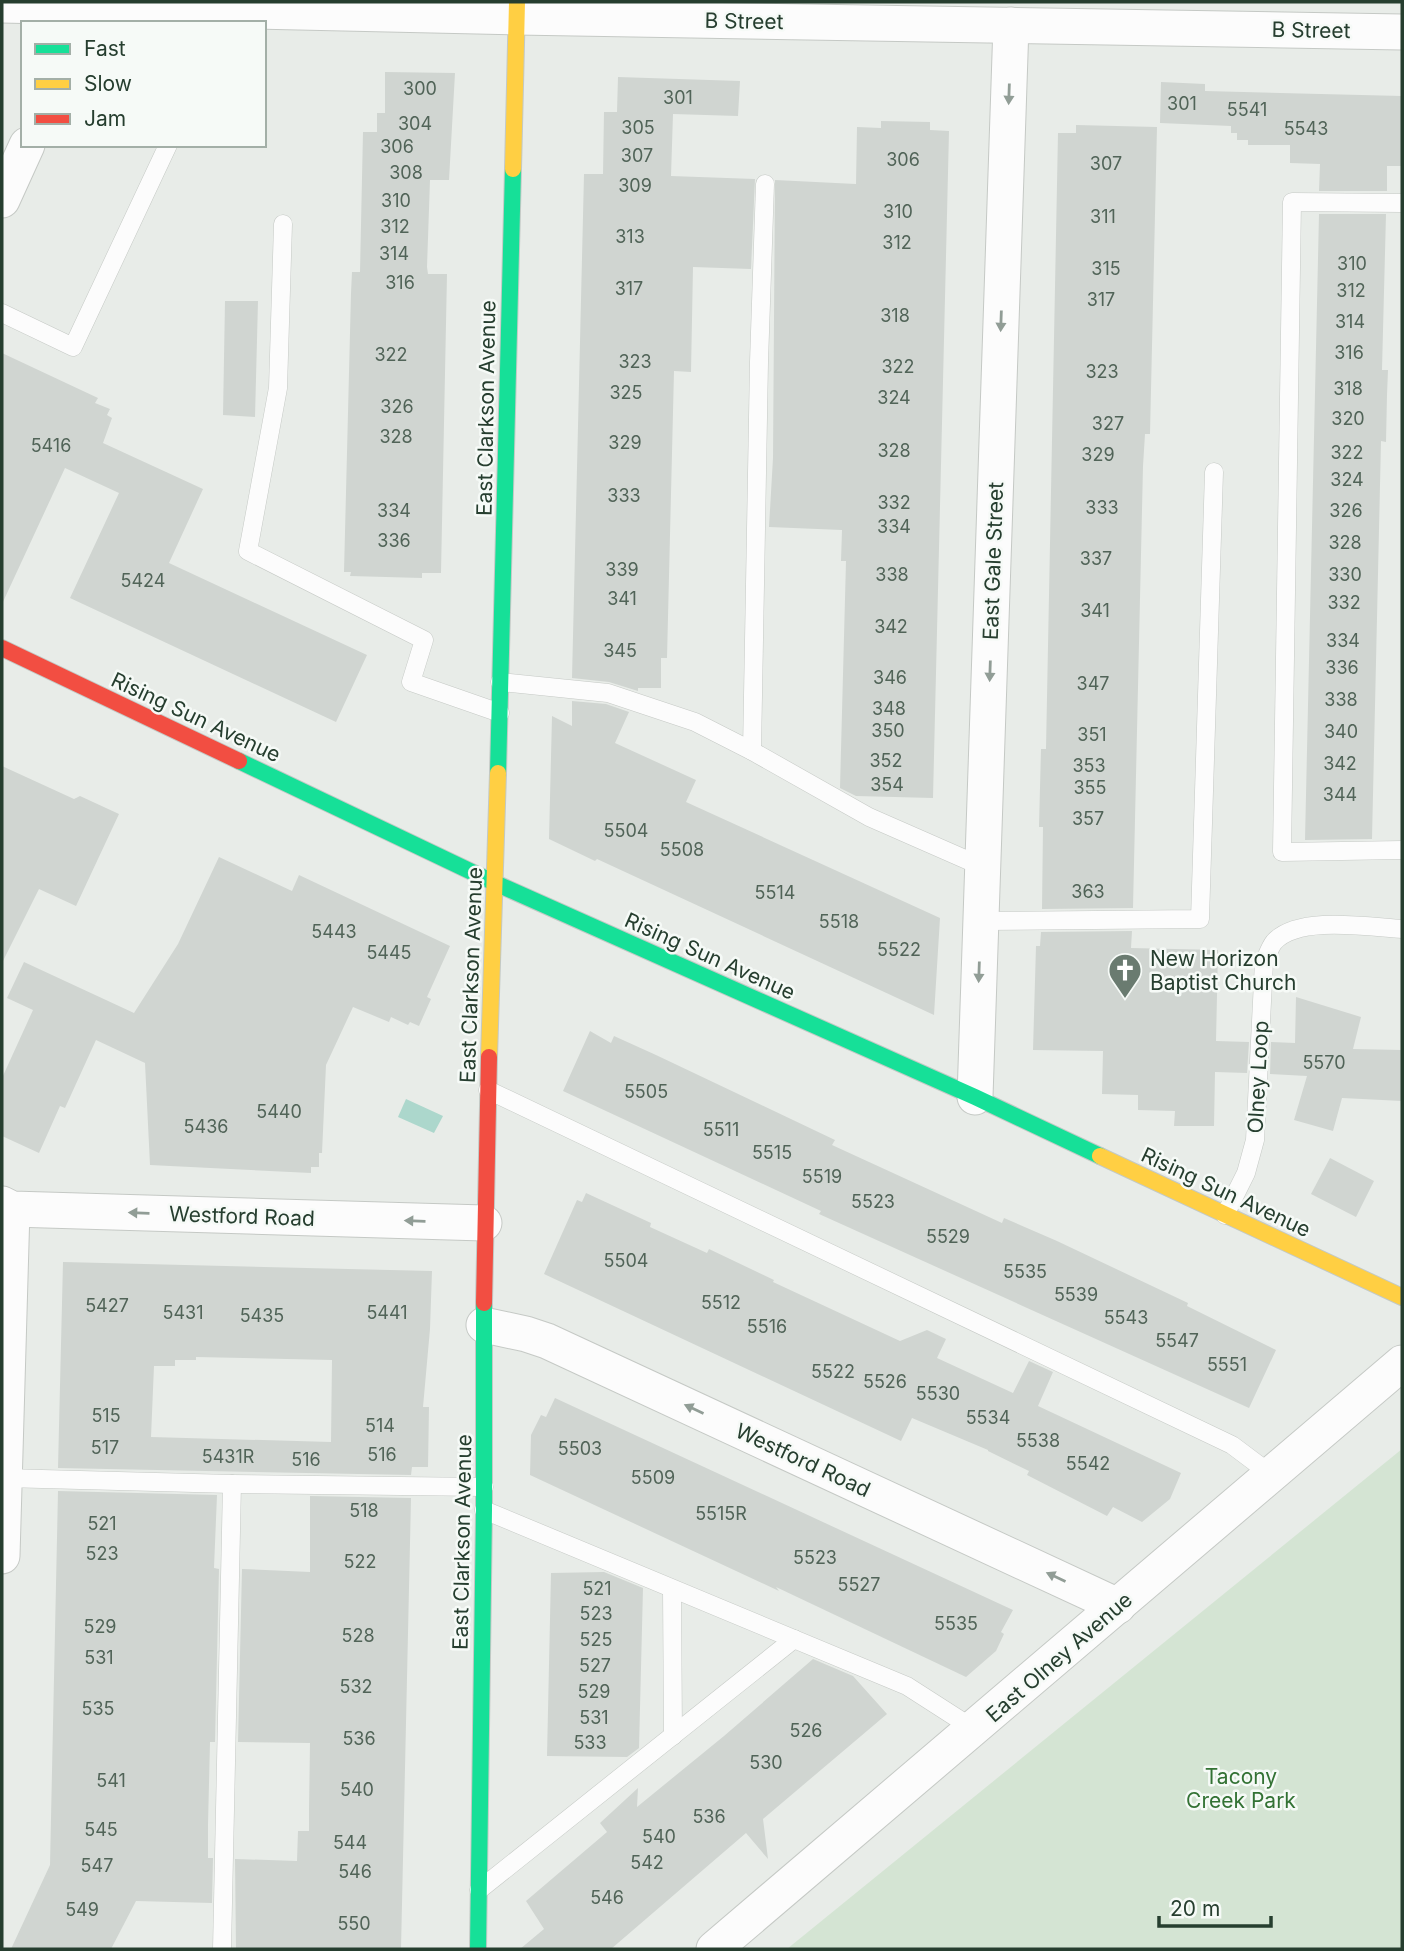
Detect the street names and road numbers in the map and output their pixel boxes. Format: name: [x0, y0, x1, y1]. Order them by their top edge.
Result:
street label: B Street: [704, 8, 784, 34]
street label: B Street: [1271, 17, 1351, 43]
street label: East Clarkson Avenue: [472, 300, 500, 516]
street label: East Gale Street: [978, 481, 1008, 641]
street label: Rising Sun Avenue: [107, 667, 285, 767]
street label: East Clarkson Avenue: [455, 867, 487, 1083]
street label: Rising Sun Avenue: [621, 907, 799, 1005]
street label: Olney Loop: [1243, 1020, 1273, 1134]
street label: Rising Sun Avenue: [1137, 1142, 1315, 1242]
street label: Westford Road: [169, 1201, 315, 1231]
street label: Westford Road: [732, 1418, 874, 1502]
street label: East Clarkson Avenue: [448, 1434, 476, 1650]
street label: East Olney Avenue: [981, 1587, 1137, 1727]

